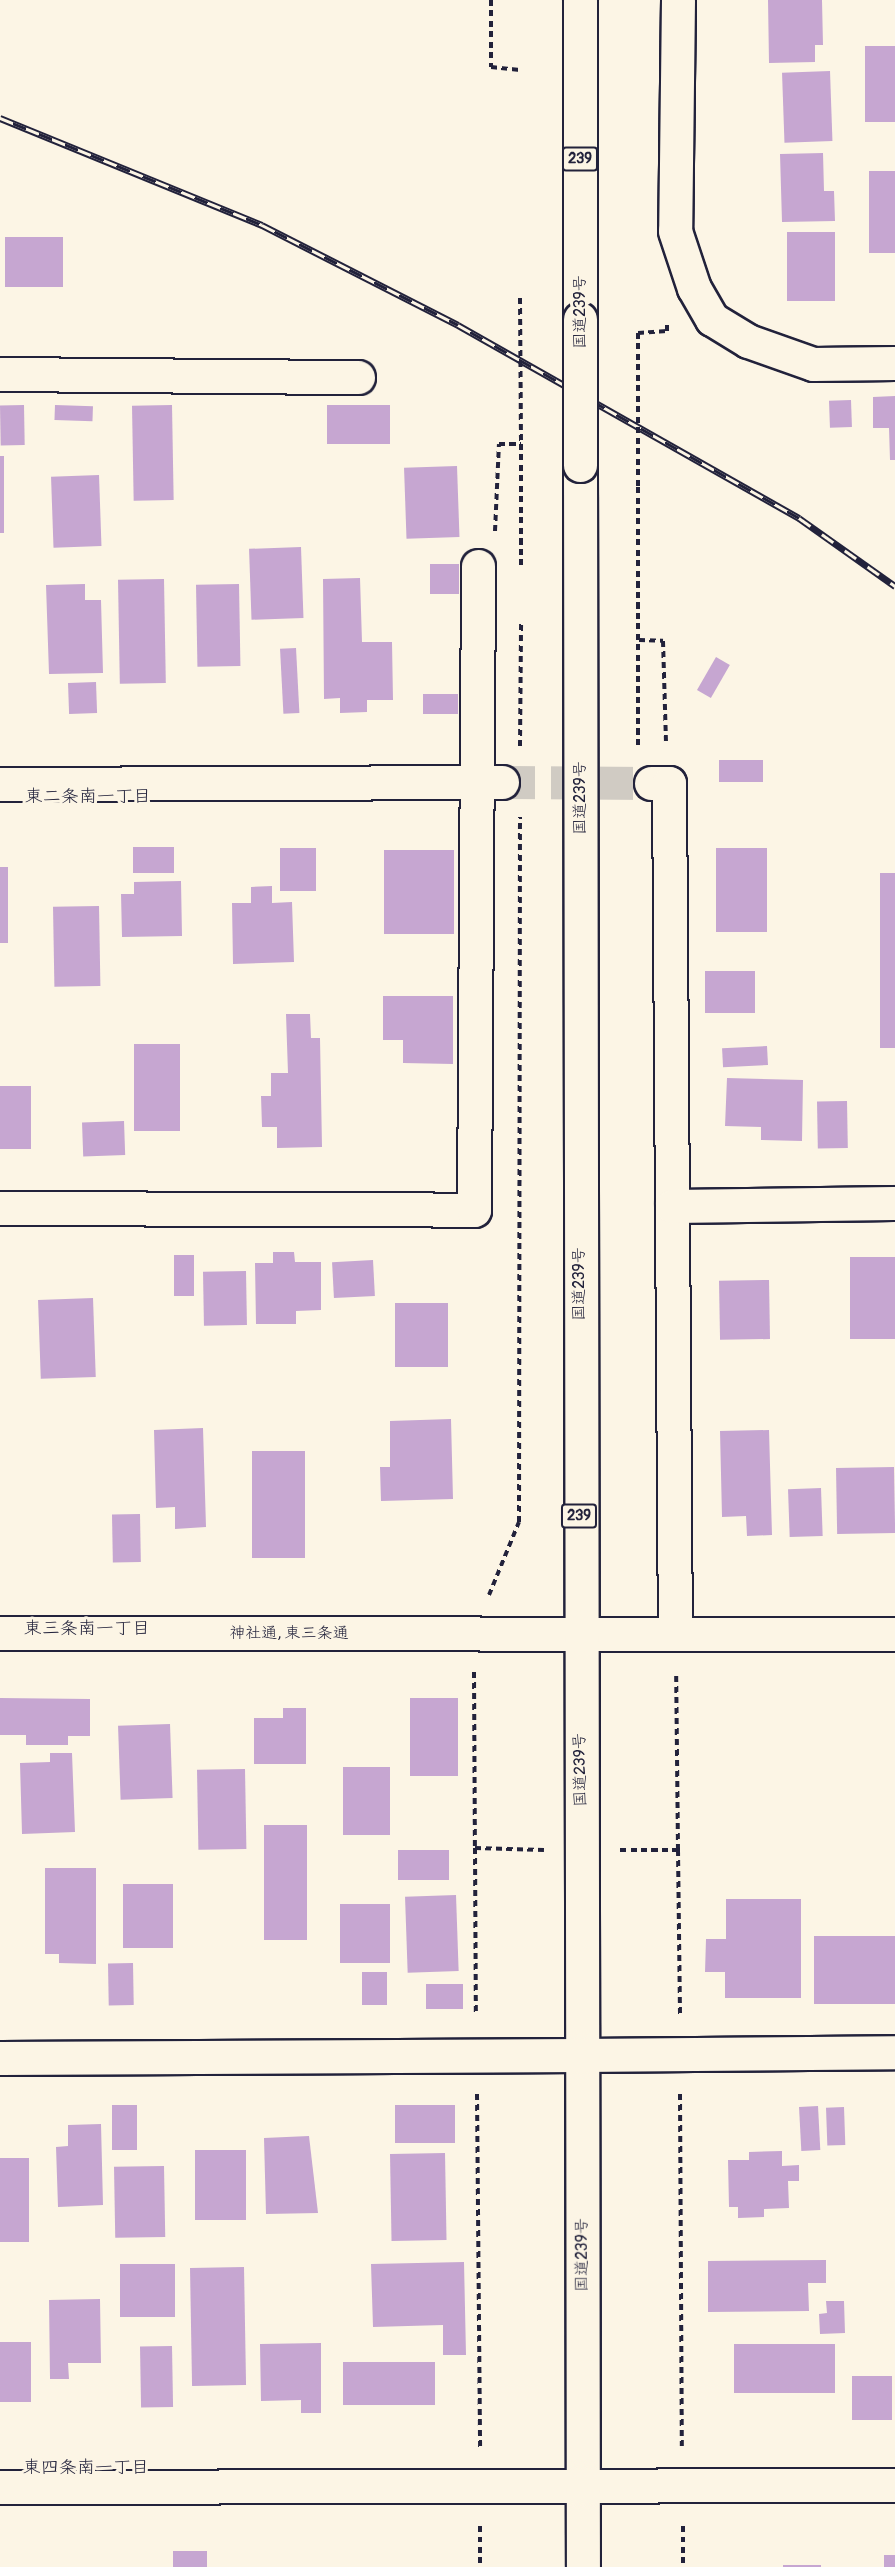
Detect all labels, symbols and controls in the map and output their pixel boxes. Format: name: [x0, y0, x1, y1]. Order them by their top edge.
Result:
road number: 239: [560, 147, 600, 171]
street label: 国道239号: [570, 275, 590, 349]
street label: 国道239号: [570, 761, 590, 835]
district label: 東二条南一丁目: [25, 786, 151, 808]
street label: 国道239号: [569, 1247, 589, 1321]
road number: 239: [560, 1504, 598, 1528]
district label: 東三条南一丁目: [24, 1618, 150, 1640]
street label: 神社通, 東三条通: [229, 1623, 349, 1643]
street label: 国道239号: [570, 1733, 590, 1807]
street label: 国道239号: [572, 2218, 592, 2292]
district label: 東四条南一丁目: [23, 2457, 149, 2479]

